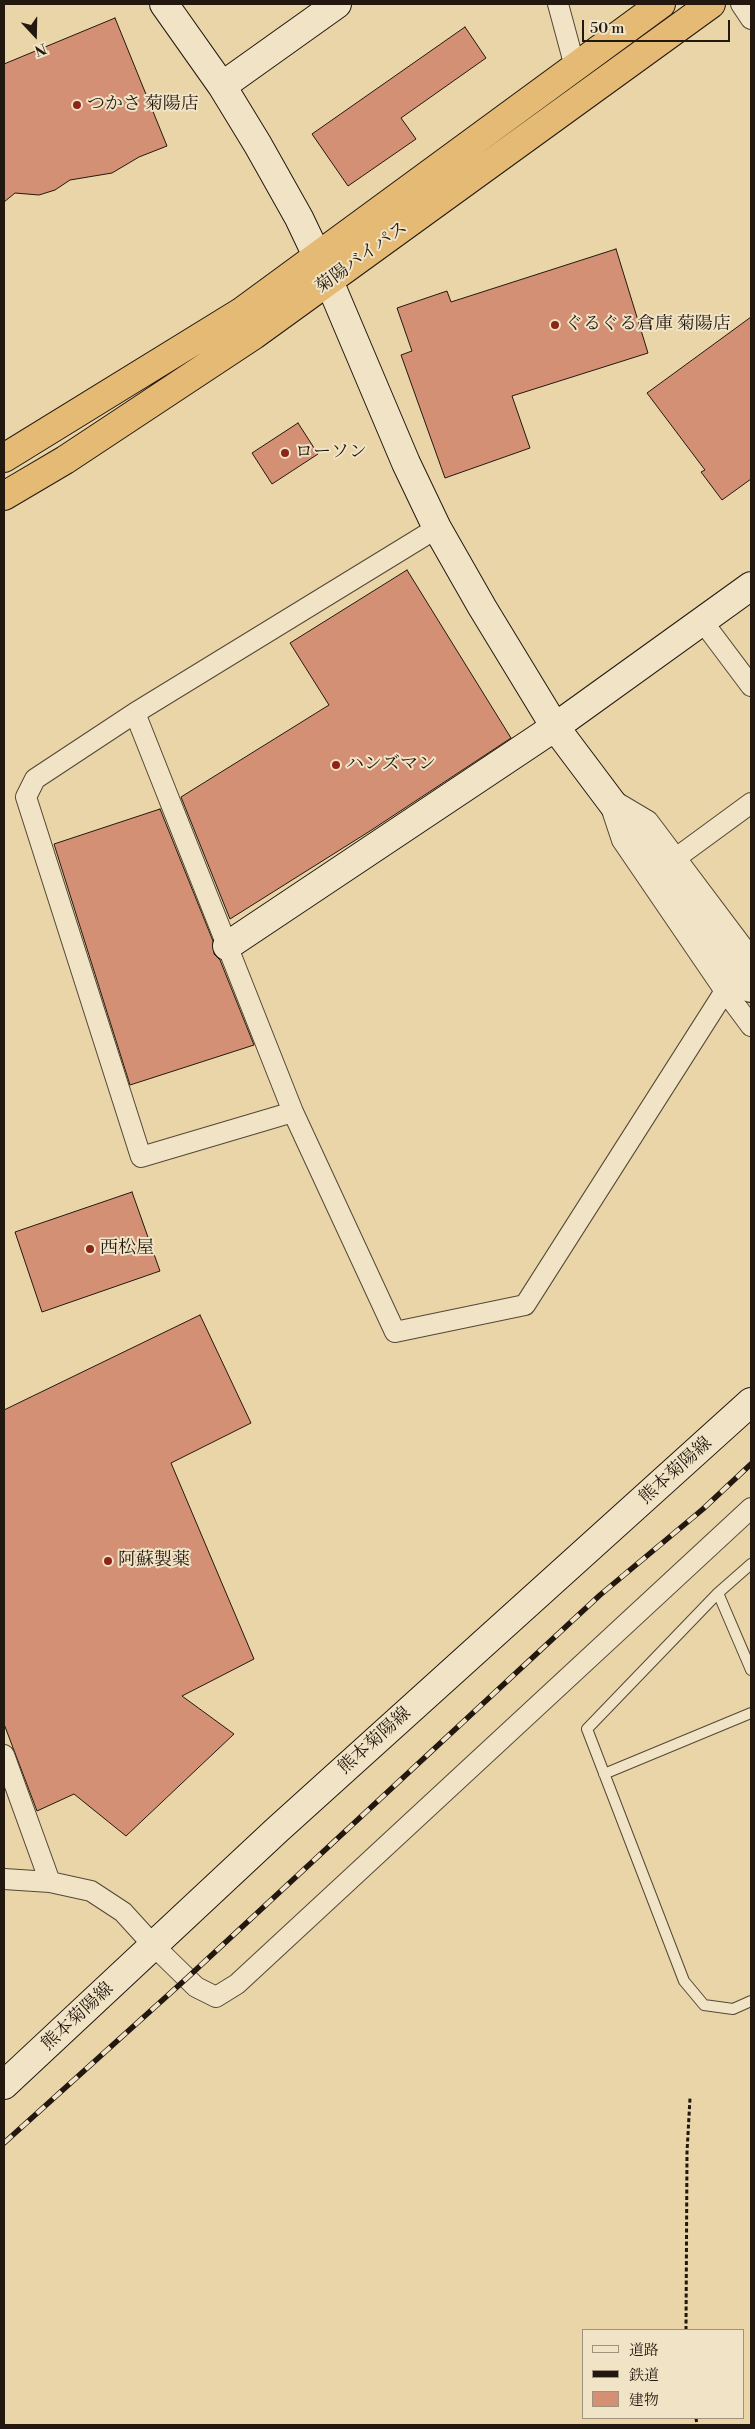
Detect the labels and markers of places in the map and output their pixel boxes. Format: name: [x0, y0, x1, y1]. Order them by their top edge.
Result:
place label: つかさ 菊陽店: [87, 94, 199, 116]
marker: つかさ 菊陽店: [71, 99, 83, 111]
place label: ぐるぐる倉庫 菊陽店: [565, 314, 731, 336]
marker: ぐるぐる倉庫 菊陽店: [549, 319, 561, 331]
place label: ローソン: [295, 442, 367, 464]
marker: ローソン: [279, 447, 291, 459]
place label: ハンズマン: [346, 754, 436, 776]
marker: ハンズマン: [330, 759, 342, 771]
place label: 西松屋: [100, 1238, 154, 1260]
marker: 西松屋: [84, 1243, 96, 1255]
place label: 阿蘇製薬: [118, 1550, 190, 1572]
marker: 阿蘇製薬: [102, 1555, 114, 1567]

